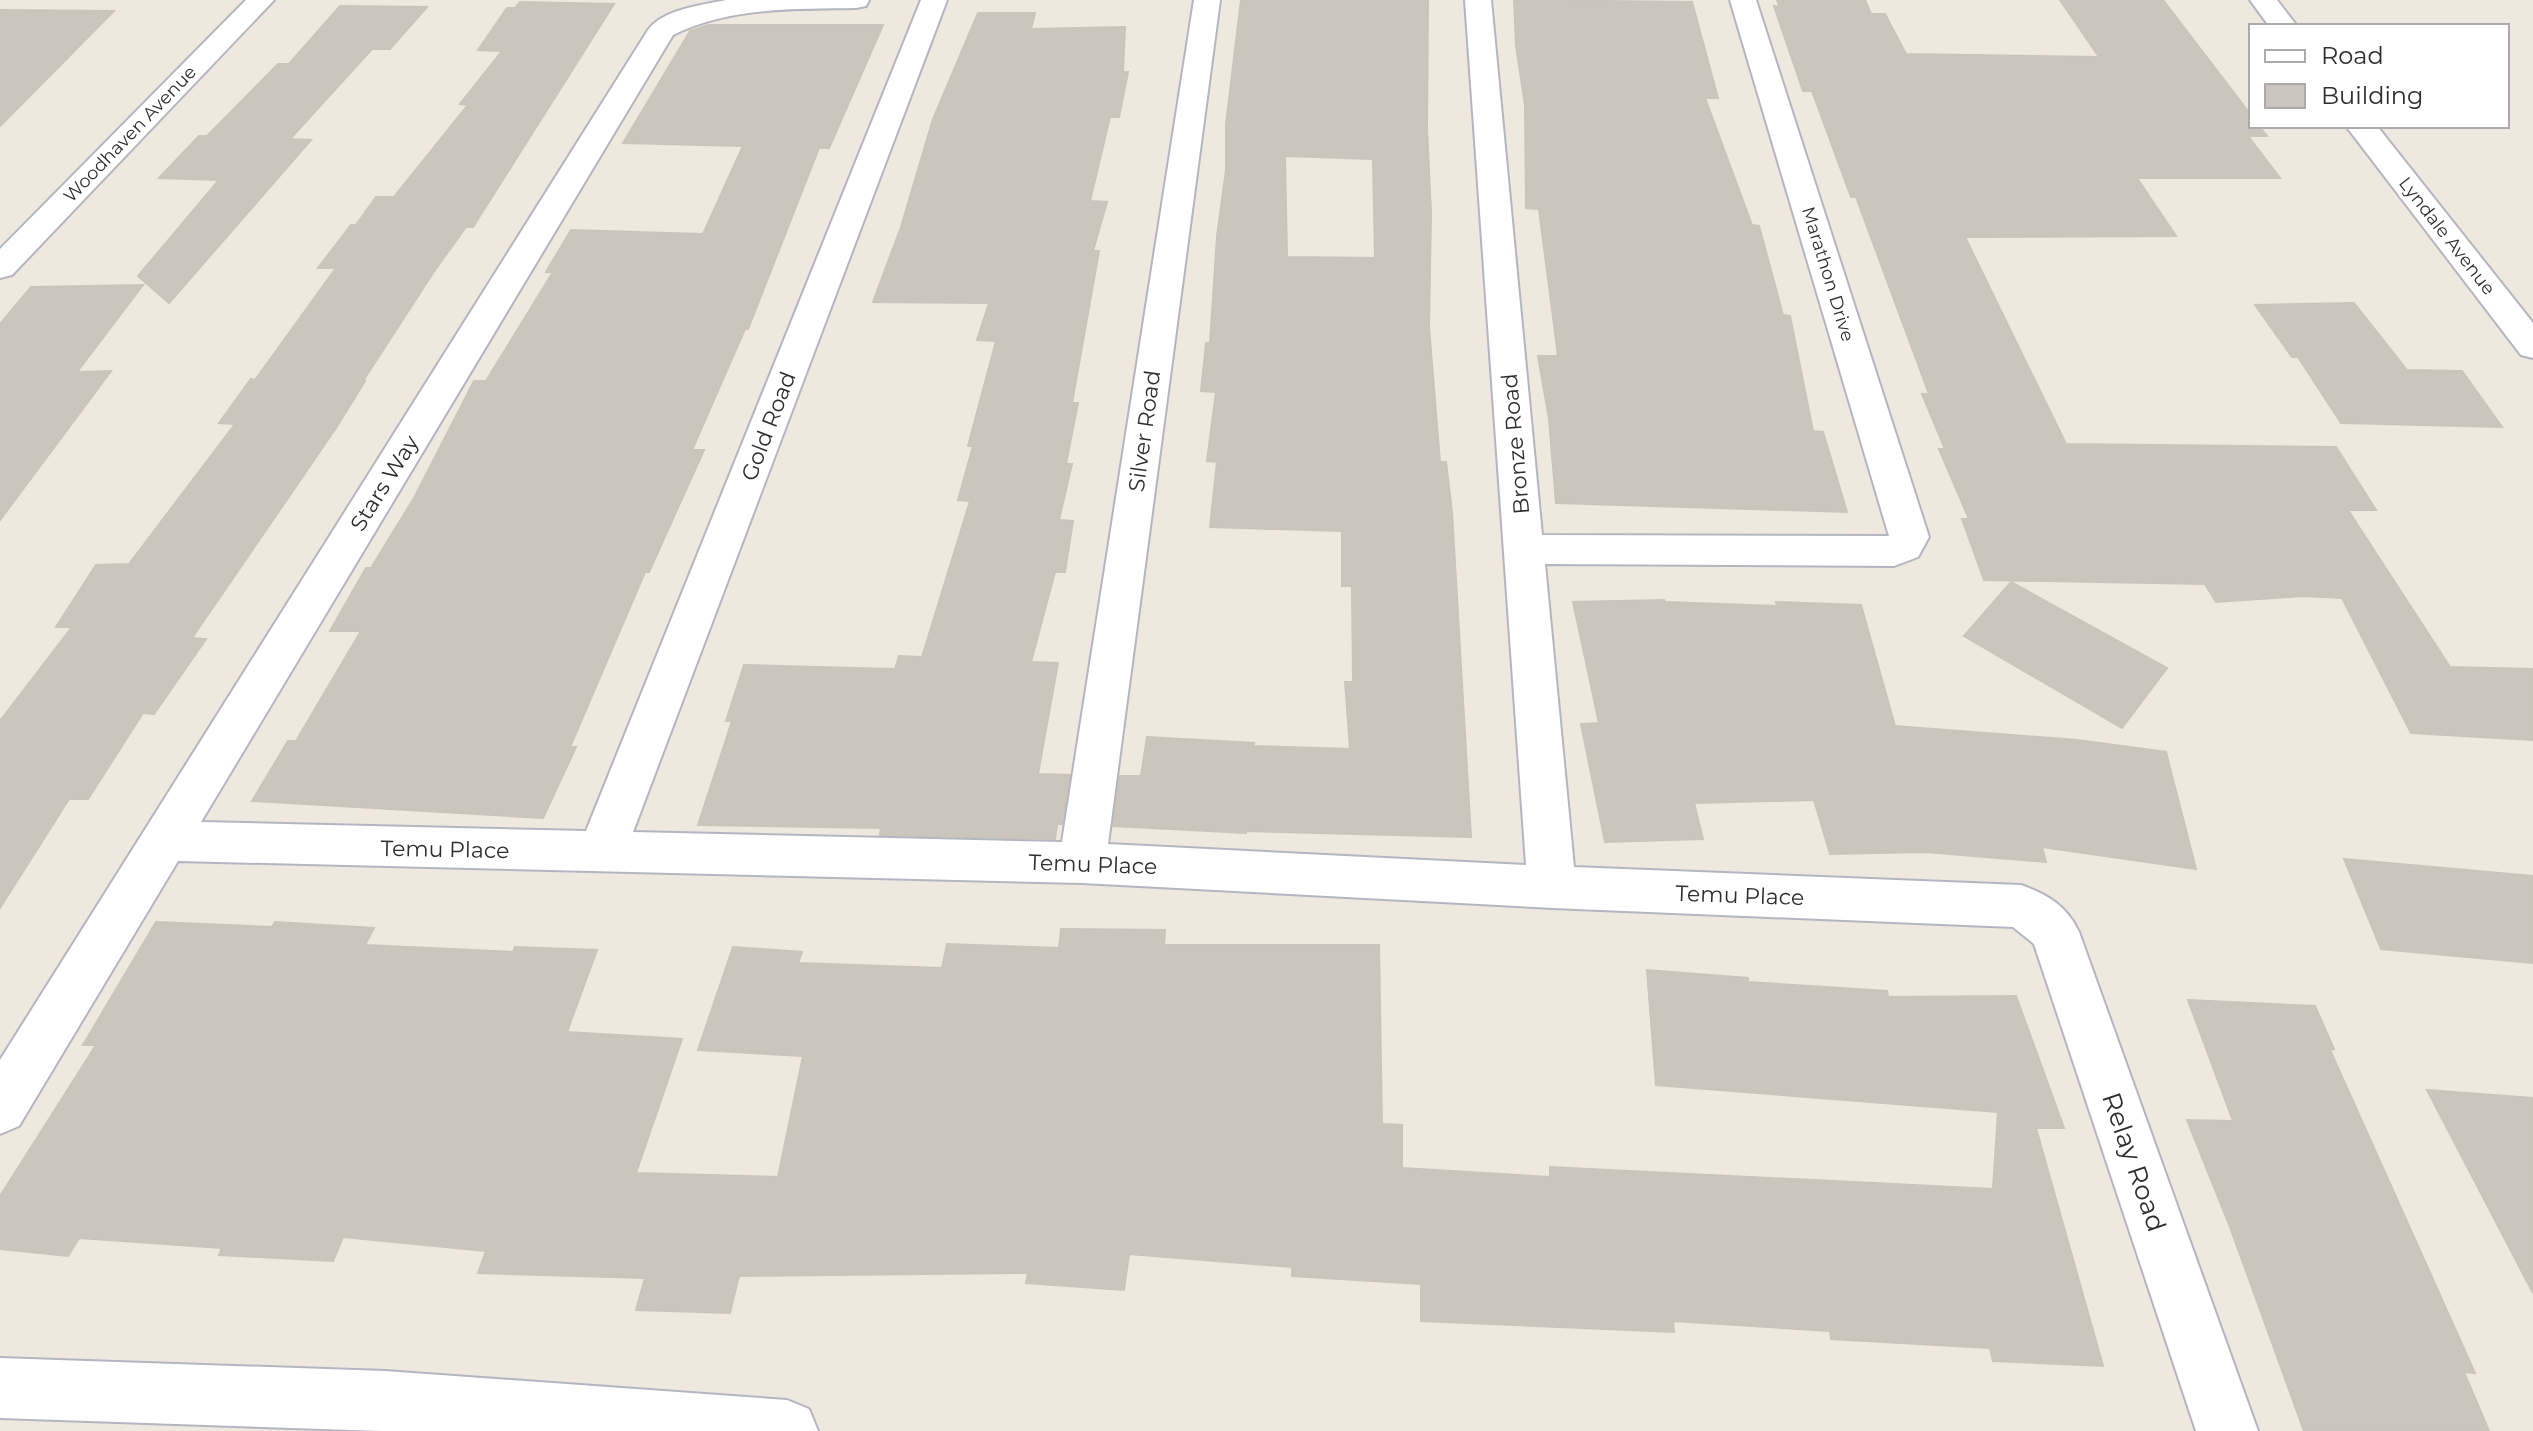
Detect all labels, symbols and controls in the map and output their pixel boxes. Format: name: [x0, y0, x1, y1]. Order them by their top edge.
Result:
legend: [2249, 24, 2509, 128]
text: Road: [2321, 41, 2384, 70]
street label: Woodhaven Avenue: [59, 61, 201, 207]
text: Building: [2321, 81, 2424, 110]
street label: Lyndale Avenue: [2394, 173, 2500, 299]
street label: Marathon Drive: [1797, 204, 1859, 344]
street label: Gold Road: [735, 368, 802, 485]
street label: Silver Road: [1123, 369, 1166, 494]
street label: Bronze Road: [1496, 372, 1535, 516]
street label: Stars Way: [344, 430, 425, 536]
street label: Temu Place: [380, 835, 510, 864]
street label: Temu Place: [1028, 849, 1158, 880]
street label: Temu Place: [1675, 880, 1805, 911]
street label: Relay Road: [2095, 1088, 2173, 1236]

